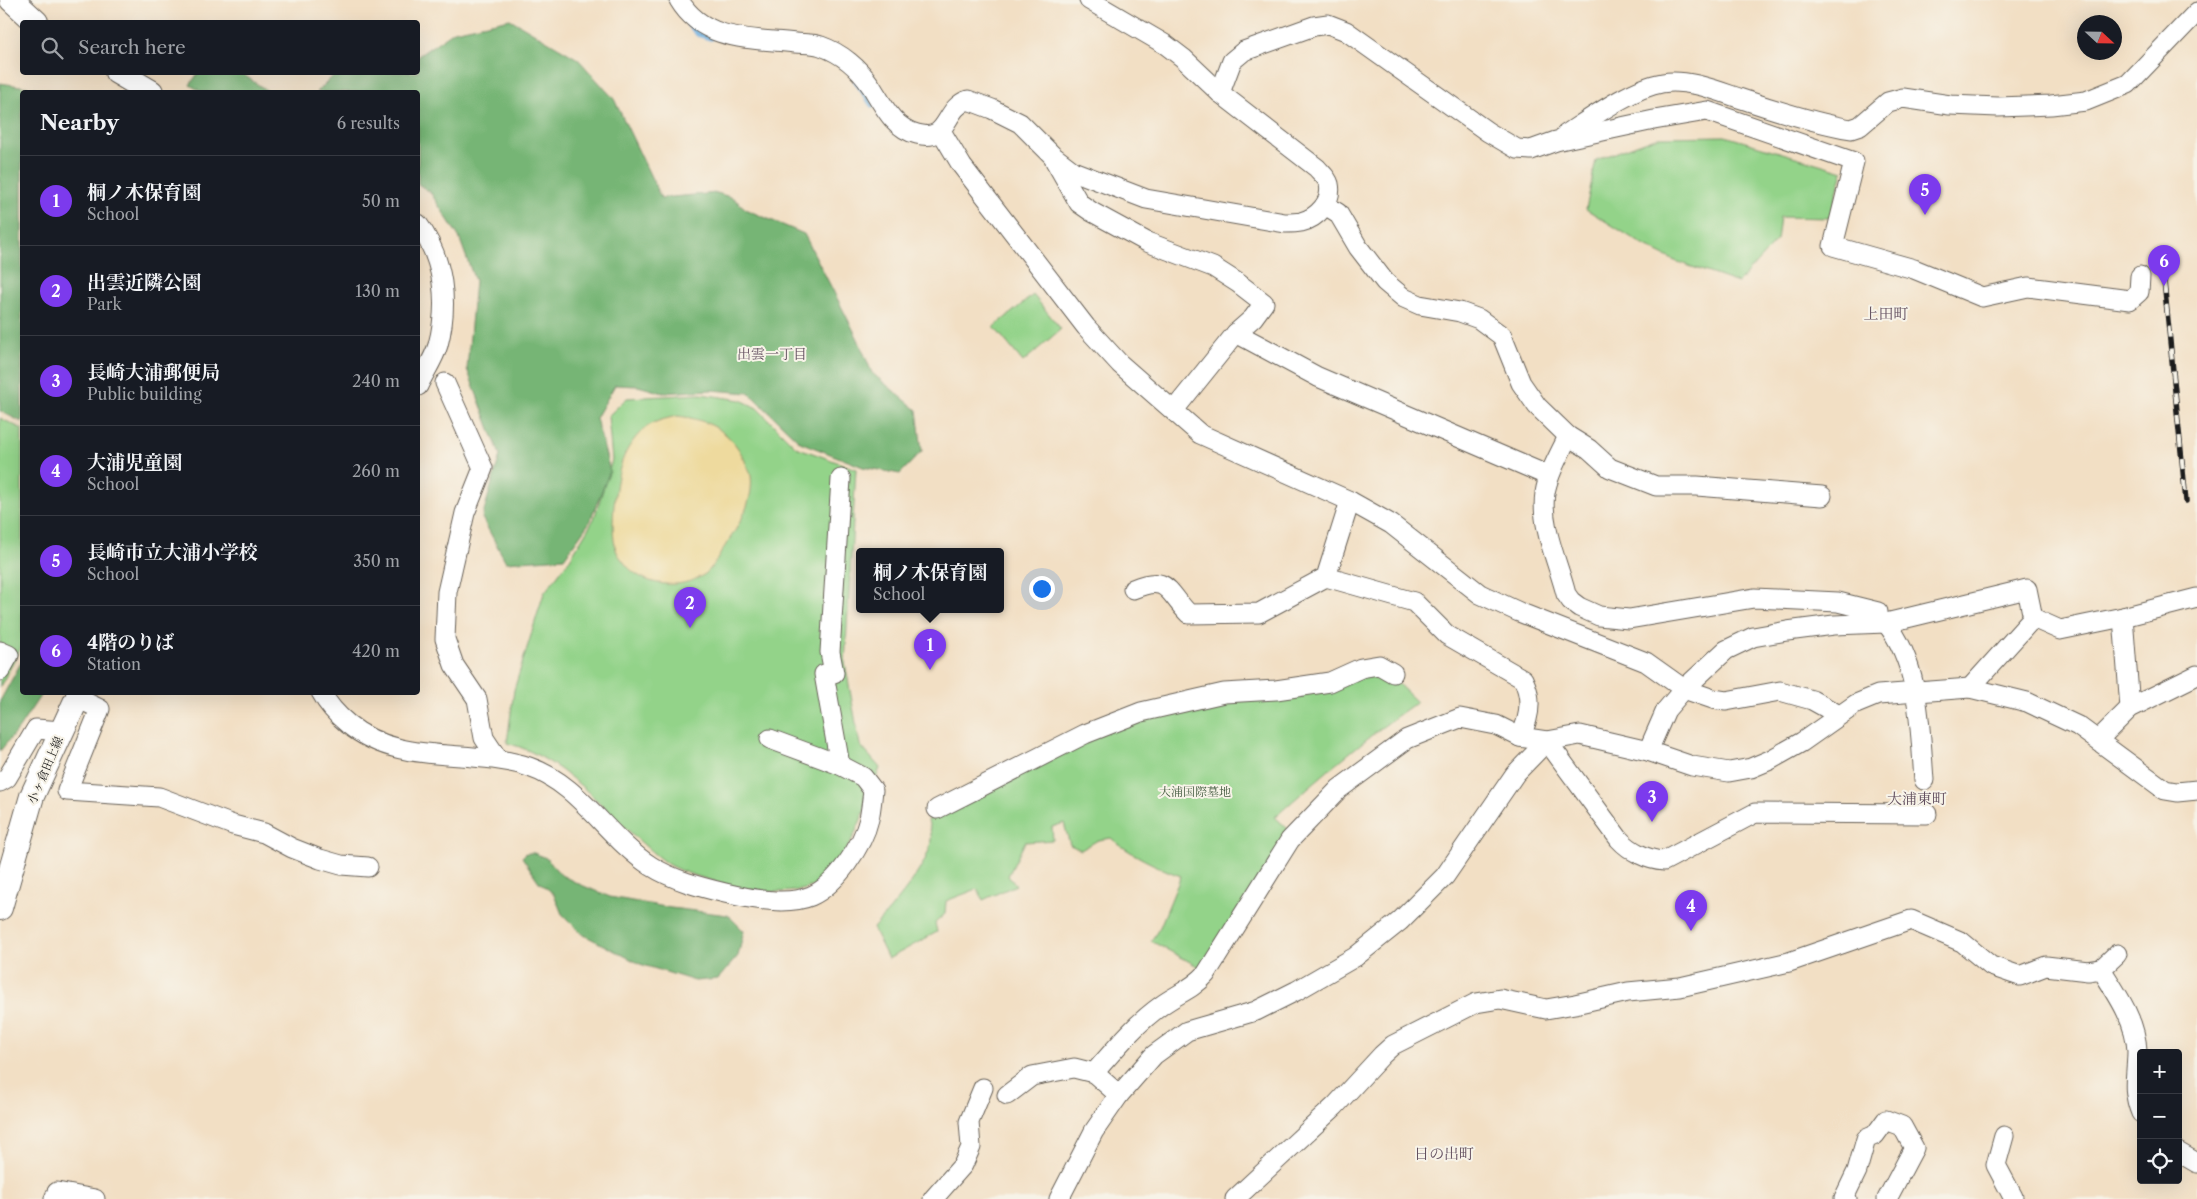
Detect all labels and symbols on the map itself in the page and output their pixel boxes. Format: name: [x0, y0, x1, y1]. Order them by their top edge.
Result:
north arrow: [2077, 15, 2122, 60]
pin: 5: [1909, 174, 1941, 215]
pin: 6: [2148, 245, 2180, 286]
district label: 上田町: [1863, 304, 1909, 323]
district label: 出雲一丁目: [737, 345, 807, 363]
your location: [1029, 576, 1055, 602]
pin: 2: [674, 587, 706, 628]
pin: 1: [914, 629, 946, 670]
street label: 小ヶ倉田上線: [24, 734, 66, 806]
pin: 3: [1636, 781, 1668, 822]
park label: 大浦国際墓地: [1159, 784, 1231, 799]
district label: 大浦東町: [1887, 789, 1947, 808]
pin: 4: [1675, 890, 1707, 931]
district label: 日の出町: [1414, 1144, 1474, 1163]

